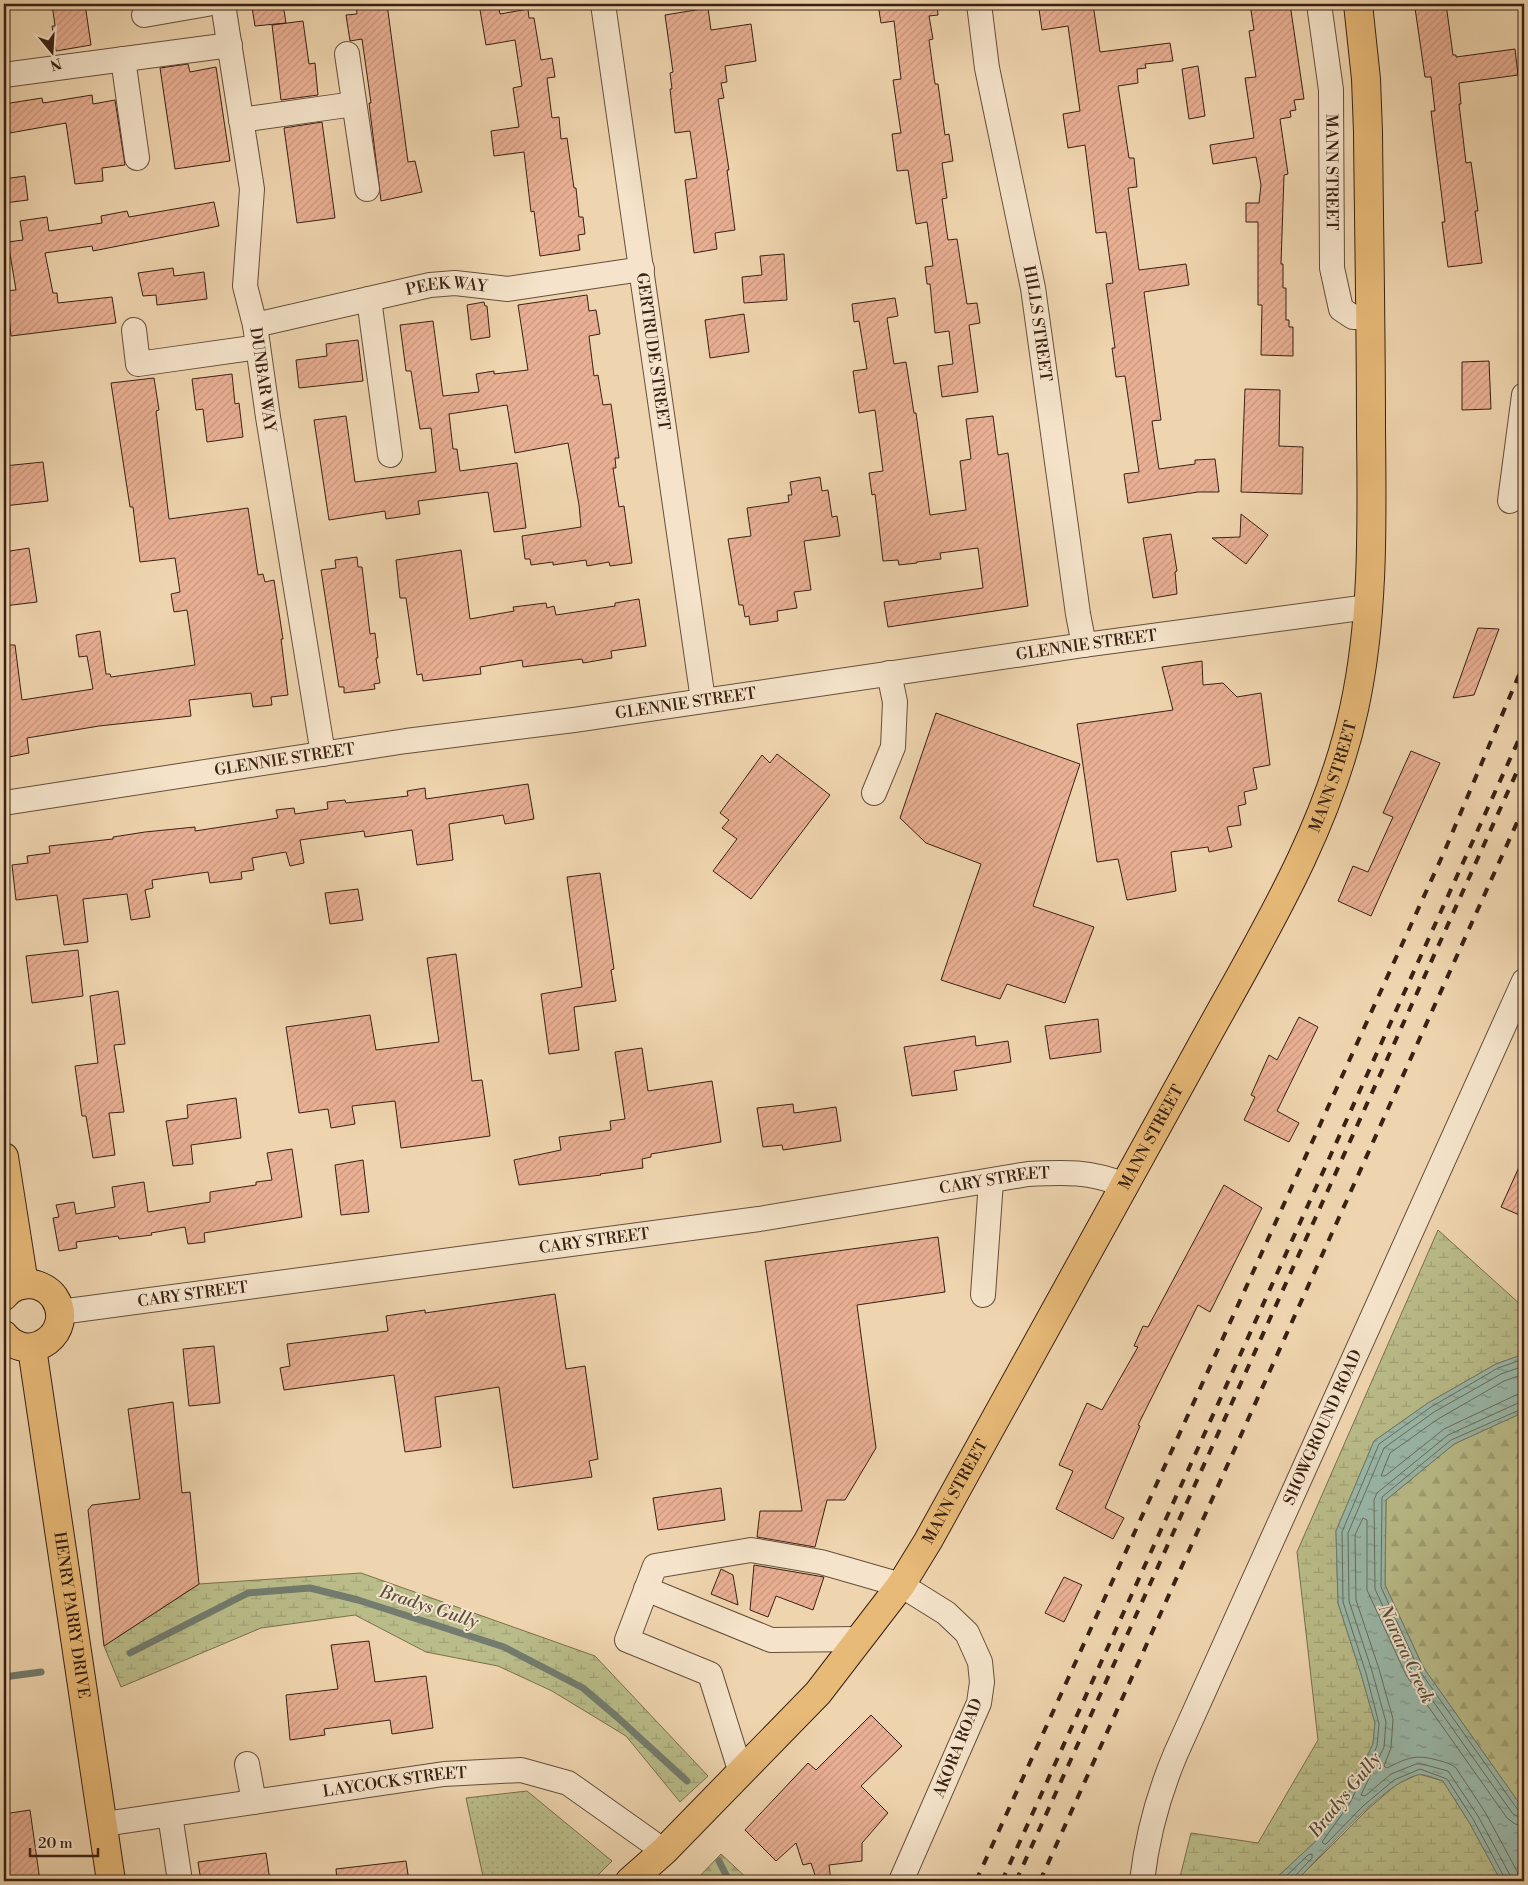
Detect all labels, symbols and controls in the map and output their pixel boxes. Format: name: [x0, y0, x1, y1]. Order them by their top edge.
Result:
north arrow: [28, 28, 78, 78]
text: N: [48, 53, 64, 74]
street label: MANN STREET: [1321, 114, 1342, 231]
street label: HILLS STREET: [1019, 264, 1056, 383]
street label: GERTRUDE STREET: [632, 271, 674, 432]
street label: PEEK WAY: [404, 273, 490, 300]
street label: DUNBAR WAY: [245, 326, 281, 435]
street label: GLENNIE STREET: [1015, 625, 1158, 665]
street label: GLENNIE STREET: [614, 683, 758, 724]
street label: MANN STREET: [1305, 719, 1361, 835]
street label: GLENNIE STREET: [213, 739, 357, 780]
street label: MANN STREET: [1114, 1081, 1188, 1194]
street label: CARY STREET: [938, 1163, 1050, 1199]
street label: CARY STREET: [538, 1224, 651, 1258]
street label: CARY STREET: [136, 1277, 249, 1312]
street label: SHOWGROUND ROAD: [1279, 1347, 1366, 1508]
street label: MANN STREET: [918, 1436, 992, 1548]
street label: HENRY PARRY DRIVE: [49, 1530, 94, 1700]
water label: Bradys Gully: [375, 1580, 482, 1634]
water label: Narara Creek: [1372, 1600, 1439, 1707]
street label: AKORA ROAD: [929, 1695, 987, 1802]
water label: Bradys Gully: [1303, 1747, 1387, 1843]
street label: LAYCOCK STREET: [321, 1763, 468, 1802]
scale bar: [30, 1825, 98, 1857]
text: 20 m: [38, 1834, 73, 1853]

